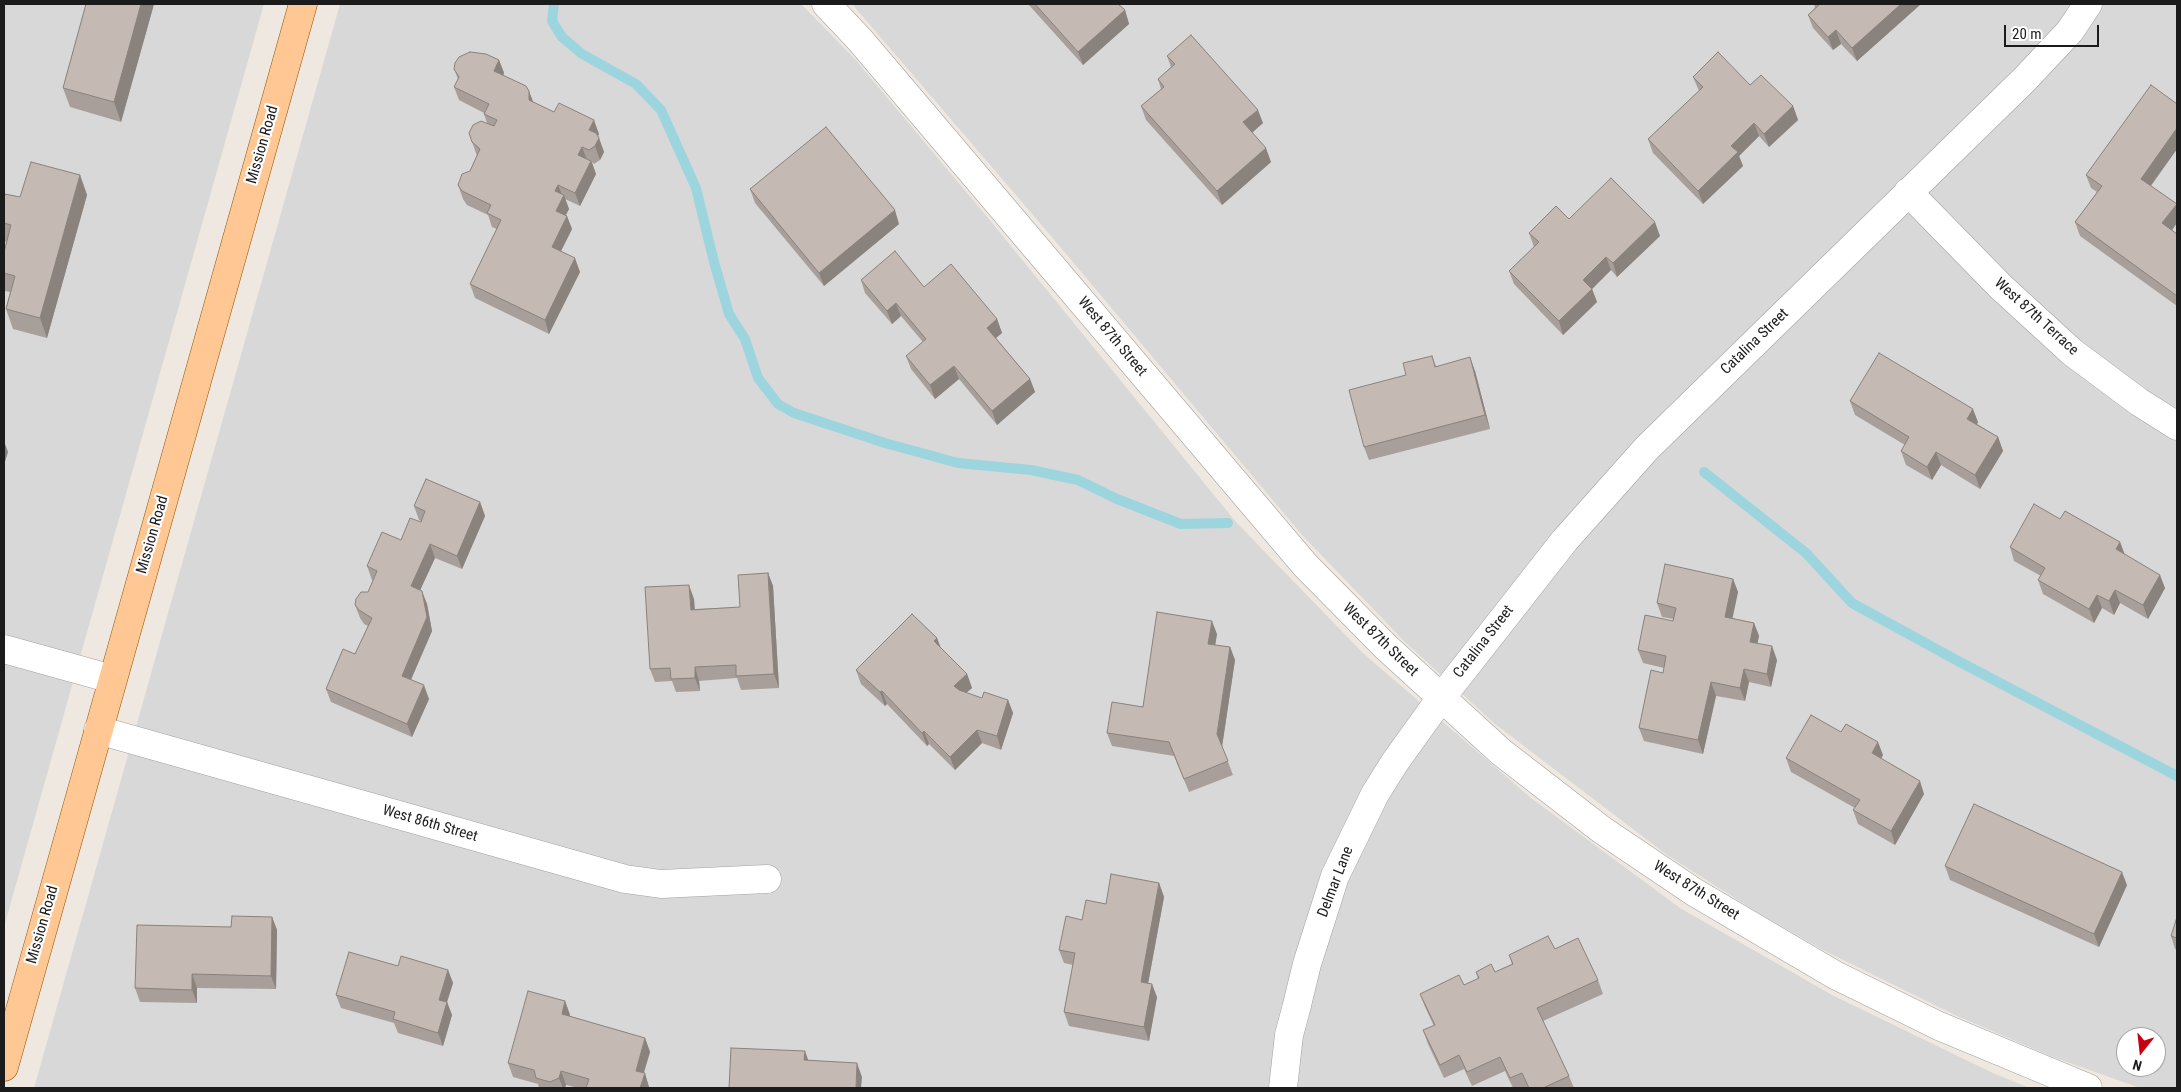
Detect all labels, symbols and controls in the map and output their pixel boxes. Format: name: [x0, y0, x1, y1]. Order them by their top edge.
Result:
scale bar: [2006, 15, 2101, 47]
text: 20 m: [2012, 25, 2042, 43]
street label: Mission Road: [243, 104, 283, 186]
street label: West 87th Terrace: [1990, 275, 2082, 359]
street label: West 87th Street: [1074, 294, 1150, 380]
street label: Catalina Street: [1717, 305, 1793, 379]
street label: Mission Road: [133, 494, 173, 576]
street label: West 87th Street: [1338, 599, 1422, 681]
street label: Catalina Street: [1450, 602, 1518, 682]
street label: West 86th Street: [380, 802, 480, 846]
street label: Delmar Lane: [1314, 844, 1358, 920]
street label: West 87th Street: [1650, 857, 1742, 925]
street label: Mission Road: [23, 884, 63, 966]
north arrow: [2116, 1027, 2166, 1077]
text: N: [2131, 1057, 2143, 1074]

